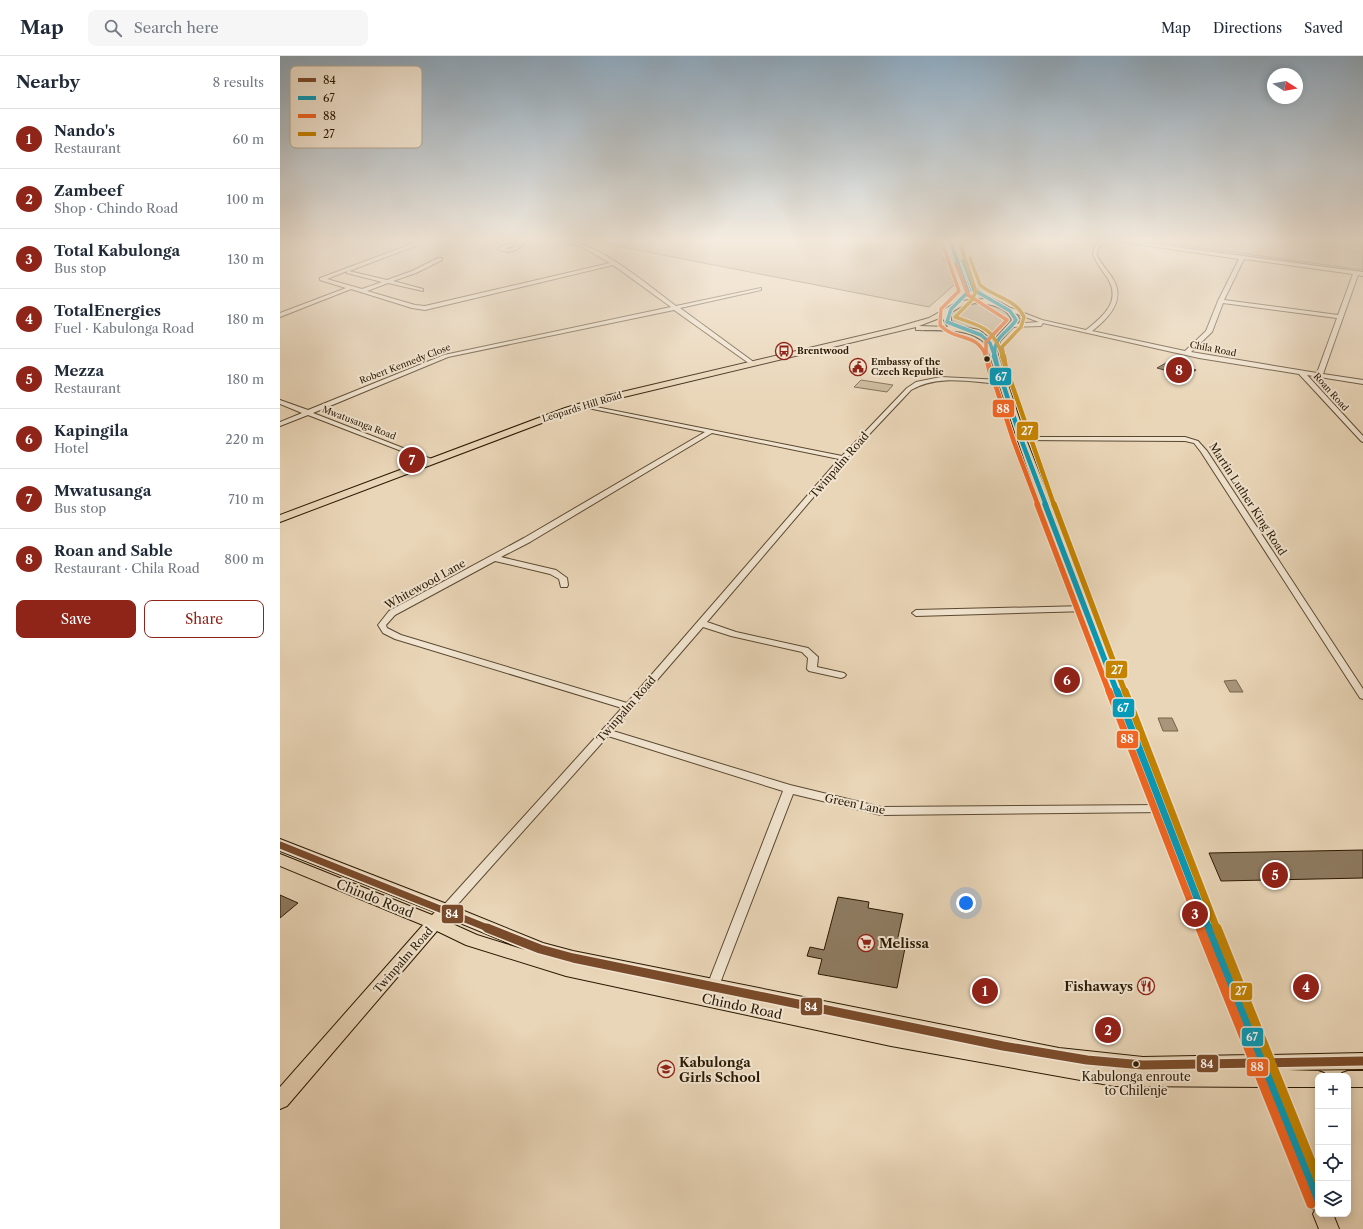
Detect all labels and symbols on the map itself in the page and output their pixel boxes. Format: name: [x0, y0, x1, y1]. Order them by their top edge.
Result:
legend: [290, 66, 422, 148]
north arrow: [1267, 68, 1303, 104]
text: 84: [323, 73, 336, 87]
text: 67: [323, 91, 335, 105]
text: 88: [323, 109, 336, 123]
text: 27: [323, 127, 335, 141]
street label: Chila Road: [1189, 339, 1238, 359]
street label: Robert Kennedy Close: [358, 341, 452, 386]
bus stop icon: Brentwood: [774, 341, 794, 361]
place label: Brentwood: [797, 345, 849, 356]
unlabelled marker: [982, 354, 992, 364]
pin: 8: [1166, 355, 1192, 385]
place label: Embassy of the Czech Republic: [871, 356, 944, 377]
public building icon: Embassy of the Czech Republic: [848, 357, 868, 377]
line badge: 67: [989, 367, 1012, 386]
text: 67: [995, 370, 1007, 384]
street label: Roan Road: [1312, 370, 1352, 413]
street label: Leopards Hill Road: [541, 389, 623, 424]
line badge: 88: [992, 399, 1015, 418]
text: 88: [996, 402, 1010, 416]
street label: Mwatusanga Road: [321, 403, 398, 442]
line badge: 27: [1016, 421, 1039, 441]
text: 27: [1021, 424, 1033, 438]
street label: Twinpalm Road: [806, 429, 872, 501]
street label: Martin Luther King Road: [1206, 440, 1290, 558]
pin: 7: [399, 445, 425, 475]
street label: Whitewood Lane: [381, 556, 468, 613]
line badge: 27: [1105, 660, 1128, 679]
text: 27: [1111, 663, 1123, 677]
pin: 6: [1054, 665, 1080, 695]
street label: Twinpalm Road: [593, 673, 659, 745]
line badge: 67: [1112, 698, 1135, 718]
text: 67: [1117, 701, 1129, 715]
line badge: 88: [1116, 730, 1139, 749]
text: 88: [1120, 732, 1134, 746]
street label: Green Lane: [823, 791, 887, 817]
pin: 5: [1262, 860, 1288, 890]
street label: Chindo Road: [334, 875, 416, 921]
your location: [956, 893, 976, 913]
pin: 3: [1182, 899, 1208, 929]
line badge: 84: [441, 904, 464, 924]
text: 84: [445, 907, 459, 921]
street label: Twinpalm Road: [370, 924, 436, 996]
supermarket icon: Melissa: [856, 933, 876, 953]
place label: Melissa: [879, 935, 930, 951]
pin: 4: [1293, 972, 1319, 1002]
pin: 1: [972, 976, 998, 1006]
restaurant icon: Fishaways: [1136, 976, 1156, 996]
place label: Fishaways: [1064, 978, 1133, 994]
line badge: 27: [1230, 982, 1253, 1001]
text: 27: [1235, 984, 1247, 998]
street label: Chindo Road: [700, 990, 784, 1022]
line badge: 84: [800, 997, 823, 1016]
text: 84: [804, 1000, 818, 1014]
pin: 2: [1095, 1015, 1121, 1045]
line badge: 67: [1241, 1027, 1264, 1047]
text: 67: [1246, 1030, 1258, 1044]
place label: Kabulonga Girls School: [679, 1054, 761, 1085]
line badge: 84: [1196, 1054, 1219, 1073]
text: 84: [1200, 1057, 1214, 1071]
line badge: 88: [1246, 1058, 1269, 1077]
school or university icon: Kabulonga Girls School: [656, 1059, 676, 1079]
marker: Kabulonga enroute to Chilenje: [1131, 1059, 1141, 1069]
text: 88: [1250, 1060, 1264, 1074]
place label: Kabulonga enroute to Chilenje: [1081, 1069, 1191, 1098]

